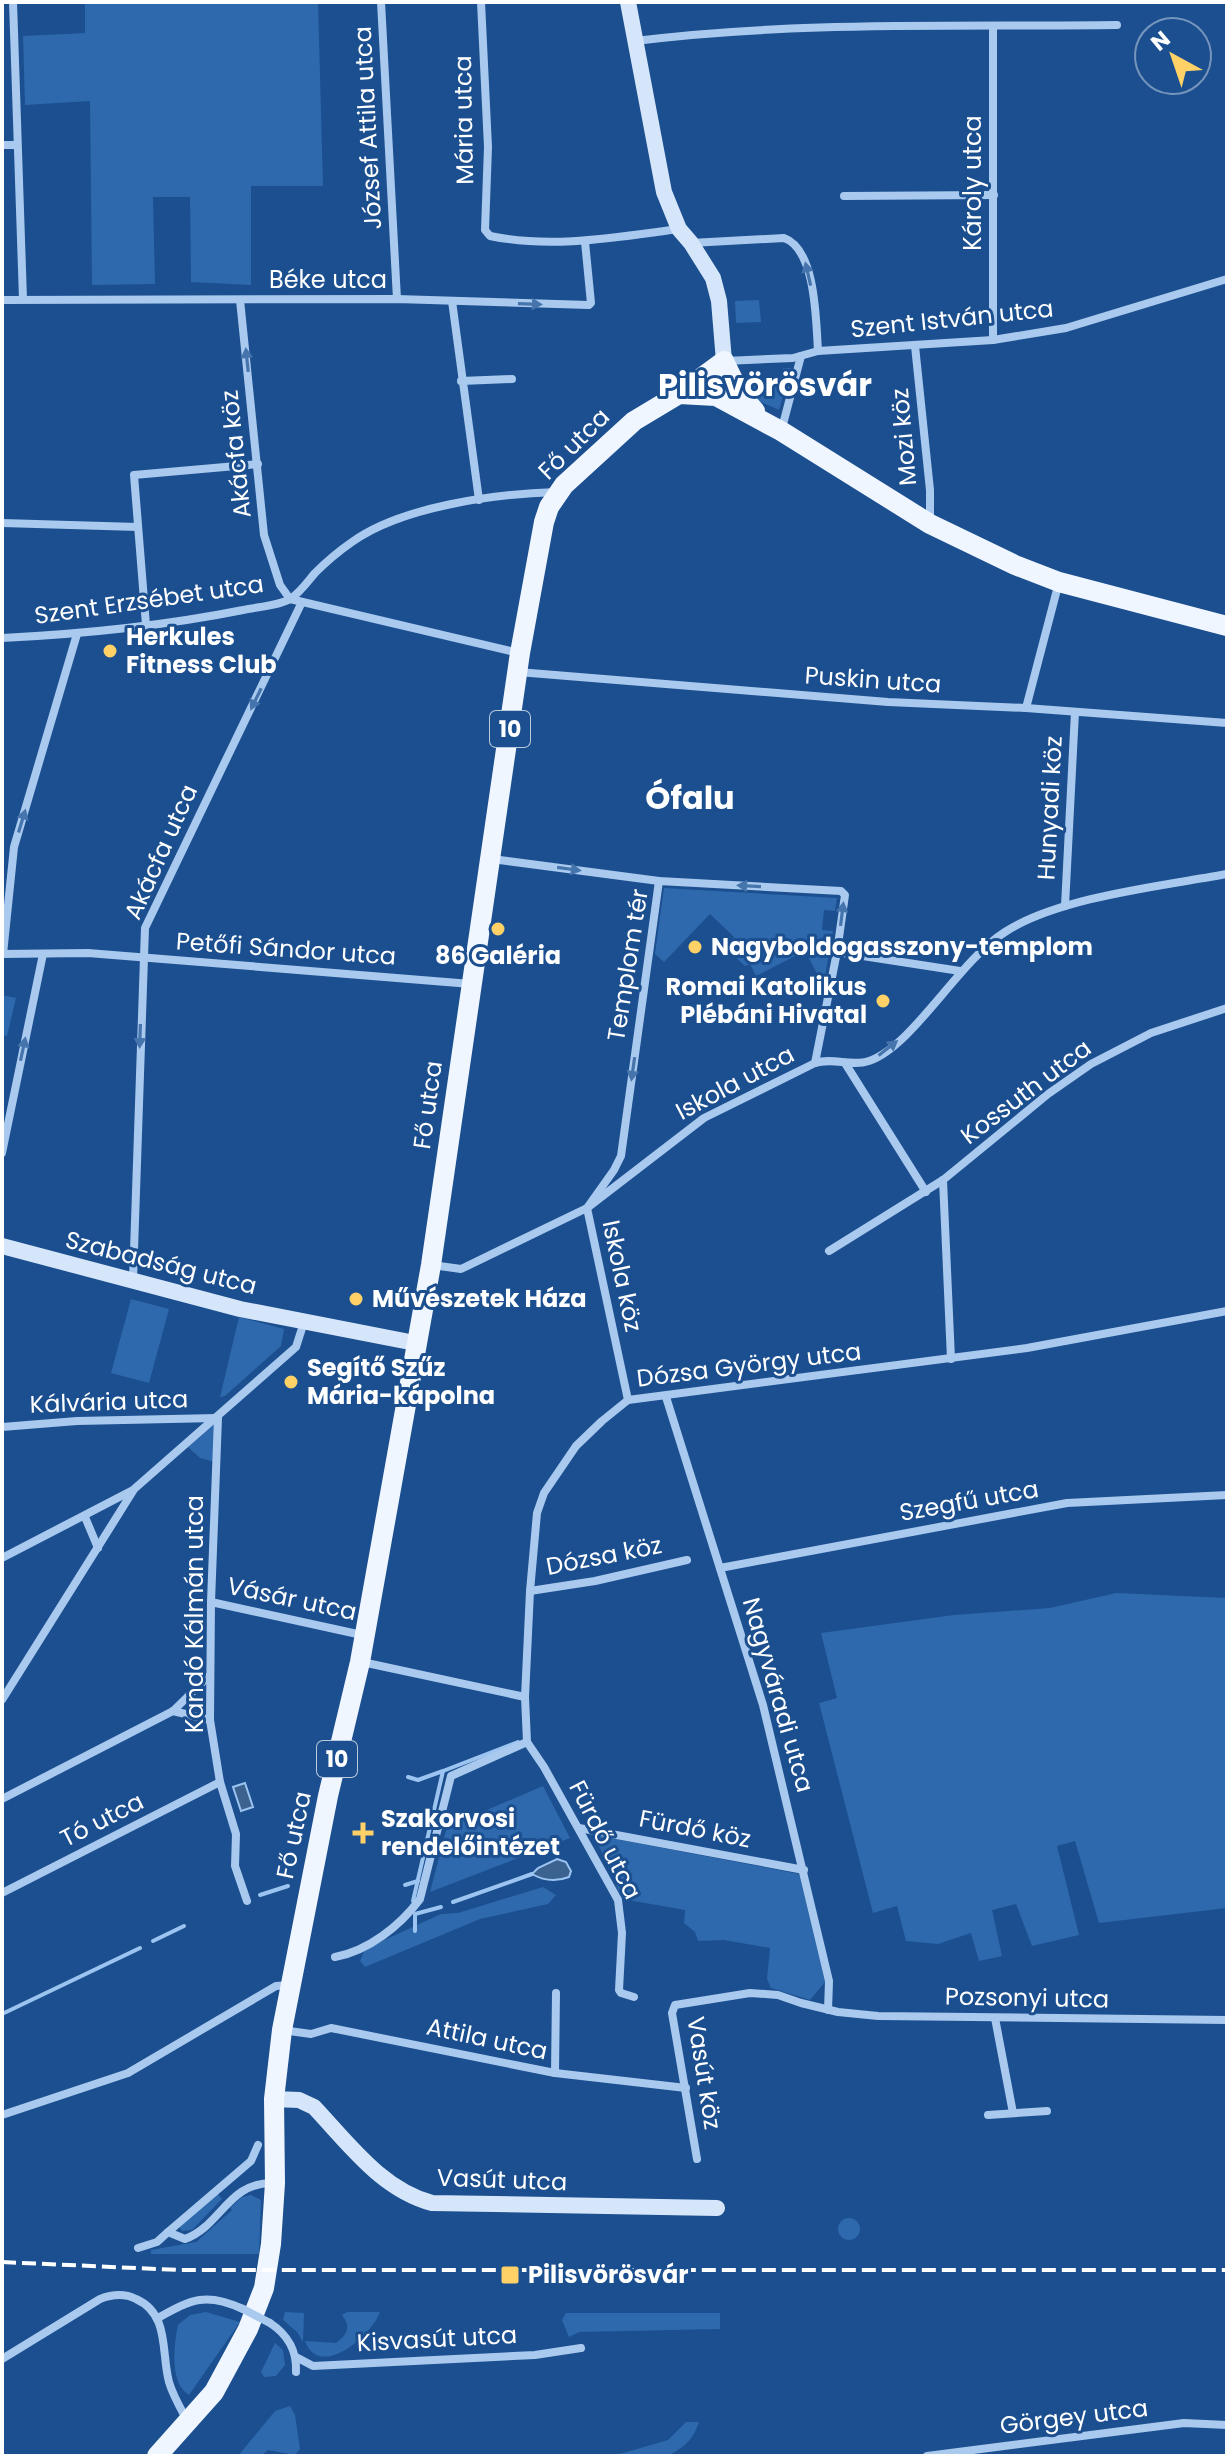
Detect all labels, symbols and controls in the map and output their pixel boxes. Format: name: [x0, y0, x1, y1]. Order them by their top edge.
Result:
north arrow: [1133, 16, 1213, 96]
text: N: [1144, 24, 1177, 58]
street label: József Attila utca: [346, 25, 389, 231]
street label: Mária utca: [446, 55, 481, 185]
street label: Károly utca: [956, 115, 989, 251]
one-way arrow: [801, 261, 814, 286]
street label: Béke utca: [269, 263, 387, 296]
street label: Szent István utca: [849, 291, 1055, 346]
one-way arrow: [518, 298, 543, 310]
one-way arrow: [240, 347, 253, 372]
district label: Pilisvörösvár: [658, 362, 872, 407]
street label: Mozi köz: [883, 387, 924, 487]
street label: Akácfa köz: [212, 388, 259, 520]
street label: Fő utca: [531, 401, 617, 487]
street label: Szent Erzsébet utca: [32, 567, 266, 632]
place label: Herkules Fitness Club: [126, 620, 277, 681]
marker: Herkules Fitness Club: [101, 642, 119, 660]
street label: Puskin utca: [804, 658, 942, 701]
one-way arrow: [249, 688, 262, 711]
road number: 10: [490, 711, 530, 747]
street label: Hunyadi köz: [1029, 735, 1070, 881]
district label: Ófalu: [645, 775, 735, 820]
street label: Akácfa utca: [116, 779, 205, 925]
one-way arrow: [16, 809, 29, 833]
one-way arrow: [557, 863, 582, 876]
one-way arrow: [736, 879, 761, 892]
street label: Templom tér: [599, 886, 656, 1043]
one-way arrow: [836, 901, 849, 926]
marker: 86 Galéria: [489, 920, 507, 938]
street label: Petőfi Sándor utca: [175, 924, 397, 973]
place label: Nagyboldogasszony-templom: [711, 930, 1093, 963]
marker: Nagyboldogasszony-templom: [686, 938, 704, 956]
place label: 86 Galéria: [435, 939, 561, 972]
place label: Romai Katolikus Plébáni Hivatal: [666, 970, 867, 1031]
marker: Romai Katolikus Plébáni Hivatal: [874, 992, 892, 1010]
one-way arrow: [134, 1024, 146, 1049]
street label: Kossuth utca: [954, 1032, 1098, 1152]
one-way arrow: [18, 1036, 30, 1061]
street label: Iskola utca: [670, 1038, 800, 1128]
one-way arrow: [878, 1040, 898, 1057]
one-way arrow: [626, 1057, 639, 1082]
street label: Fő utca: [405, 1059, 450, 1151]
street label: Iskola köz: [595, 1217, 650, 1335]
street label: Szabadság utca: [62, 1223, 260, 1302]
place label: Művészetek Háza: [372, 1282, 587, 1315]
marker: Művészetek Háza: [347, 1290, 365, 1308]
street label: Dózsa György utca: [635, 1334, 863, 1395]
place label: Segítő Szűz Mária-kápolna: [307, 1351, 495, 1412]
marker: Segítő Szűz Mária-kápolna: [282, 1373, 300, 1391]
street label: Kálvária utca: [29, 1382, 189, 1421]
street label: Szegfű utca: [897, 1472, 1041, 1529]
street label: Kandó Kálmán utca: [178, 1495, 211, 1733]
street label: Dózsa köz: [543, 1528, 665, 1583]
street label: Vásár utca: [224, 1569, 360, 1628]
street label: Nagyváradi utca: [735, 1594, 822, 1796]
road number: 10: [317, 1741, 357, 1777]
street label: Fürdő utca: [561, 1775, 649, 1905]
street label: Tó utca: [54, 1785, 149, 1855]
street label: Fő utca: [268, 1788, 319, 1882]
place label: Szakorvosi rendelőintézet: [381, 1802, 560, 1863]
street label: Fürdő köz: [636, 1802, 754, 1855]
marker: Szakorvosi rendelőintézet: [352, 1822, 374, 1844]
street label: Pozsonyi utca: [945, 1980, 1109, 2015]
street label: Attila utca: [424, 2010, 551, 2067]
street label: Vasút köz: [679, 2014, 730, 2132]
street label: Vasút utca: [436, 2161, 568, 2198]
place label: Pilisvörösvár: [528, 2258, 688, 2291]
marker: Pilisvörösvár: [499, 2264, 521, 2286]
street label: Kisvasút utca: [356, 2318, 518, 2359]
street label: Görgey utca: [998, 2391, 1150, 2442]

